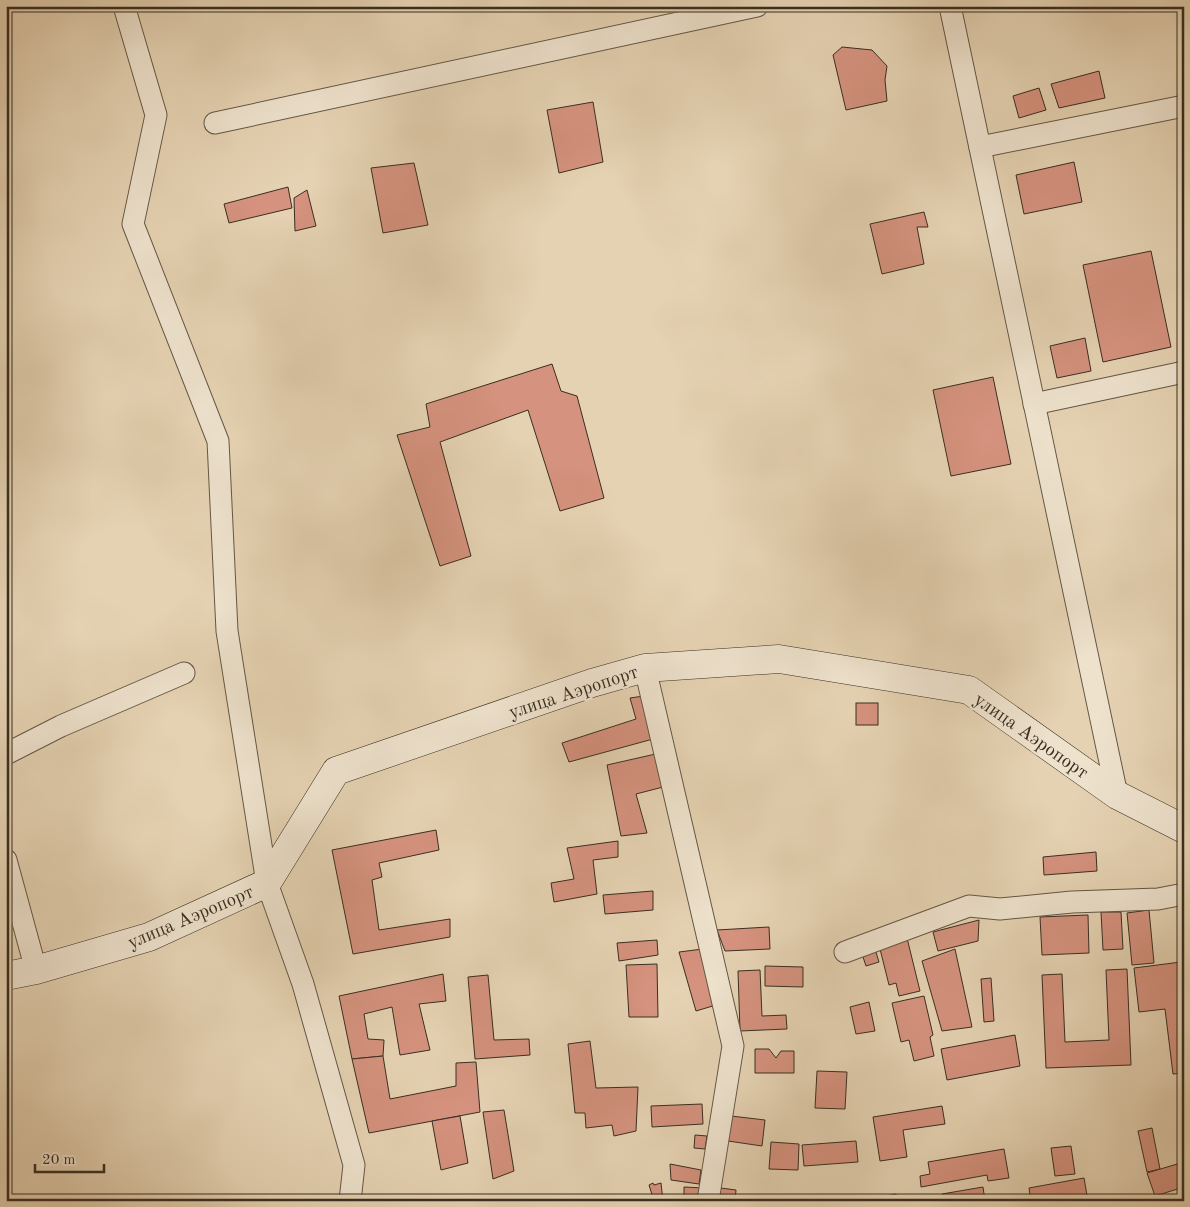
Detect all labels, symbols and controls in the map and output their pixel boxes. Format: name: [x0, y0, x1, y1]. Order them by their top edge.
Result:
street label: улица Аэропорт: [507, 663, 641, 723]
street label: улица Аэропорт: [970, 691, 1091, 784]
street label: улица Аэропорт: [125, 883, 257, 953]
scale bar: [35, 1142, 104, 1174]
text: 20 m: [42, 1153, 76, 1168]

